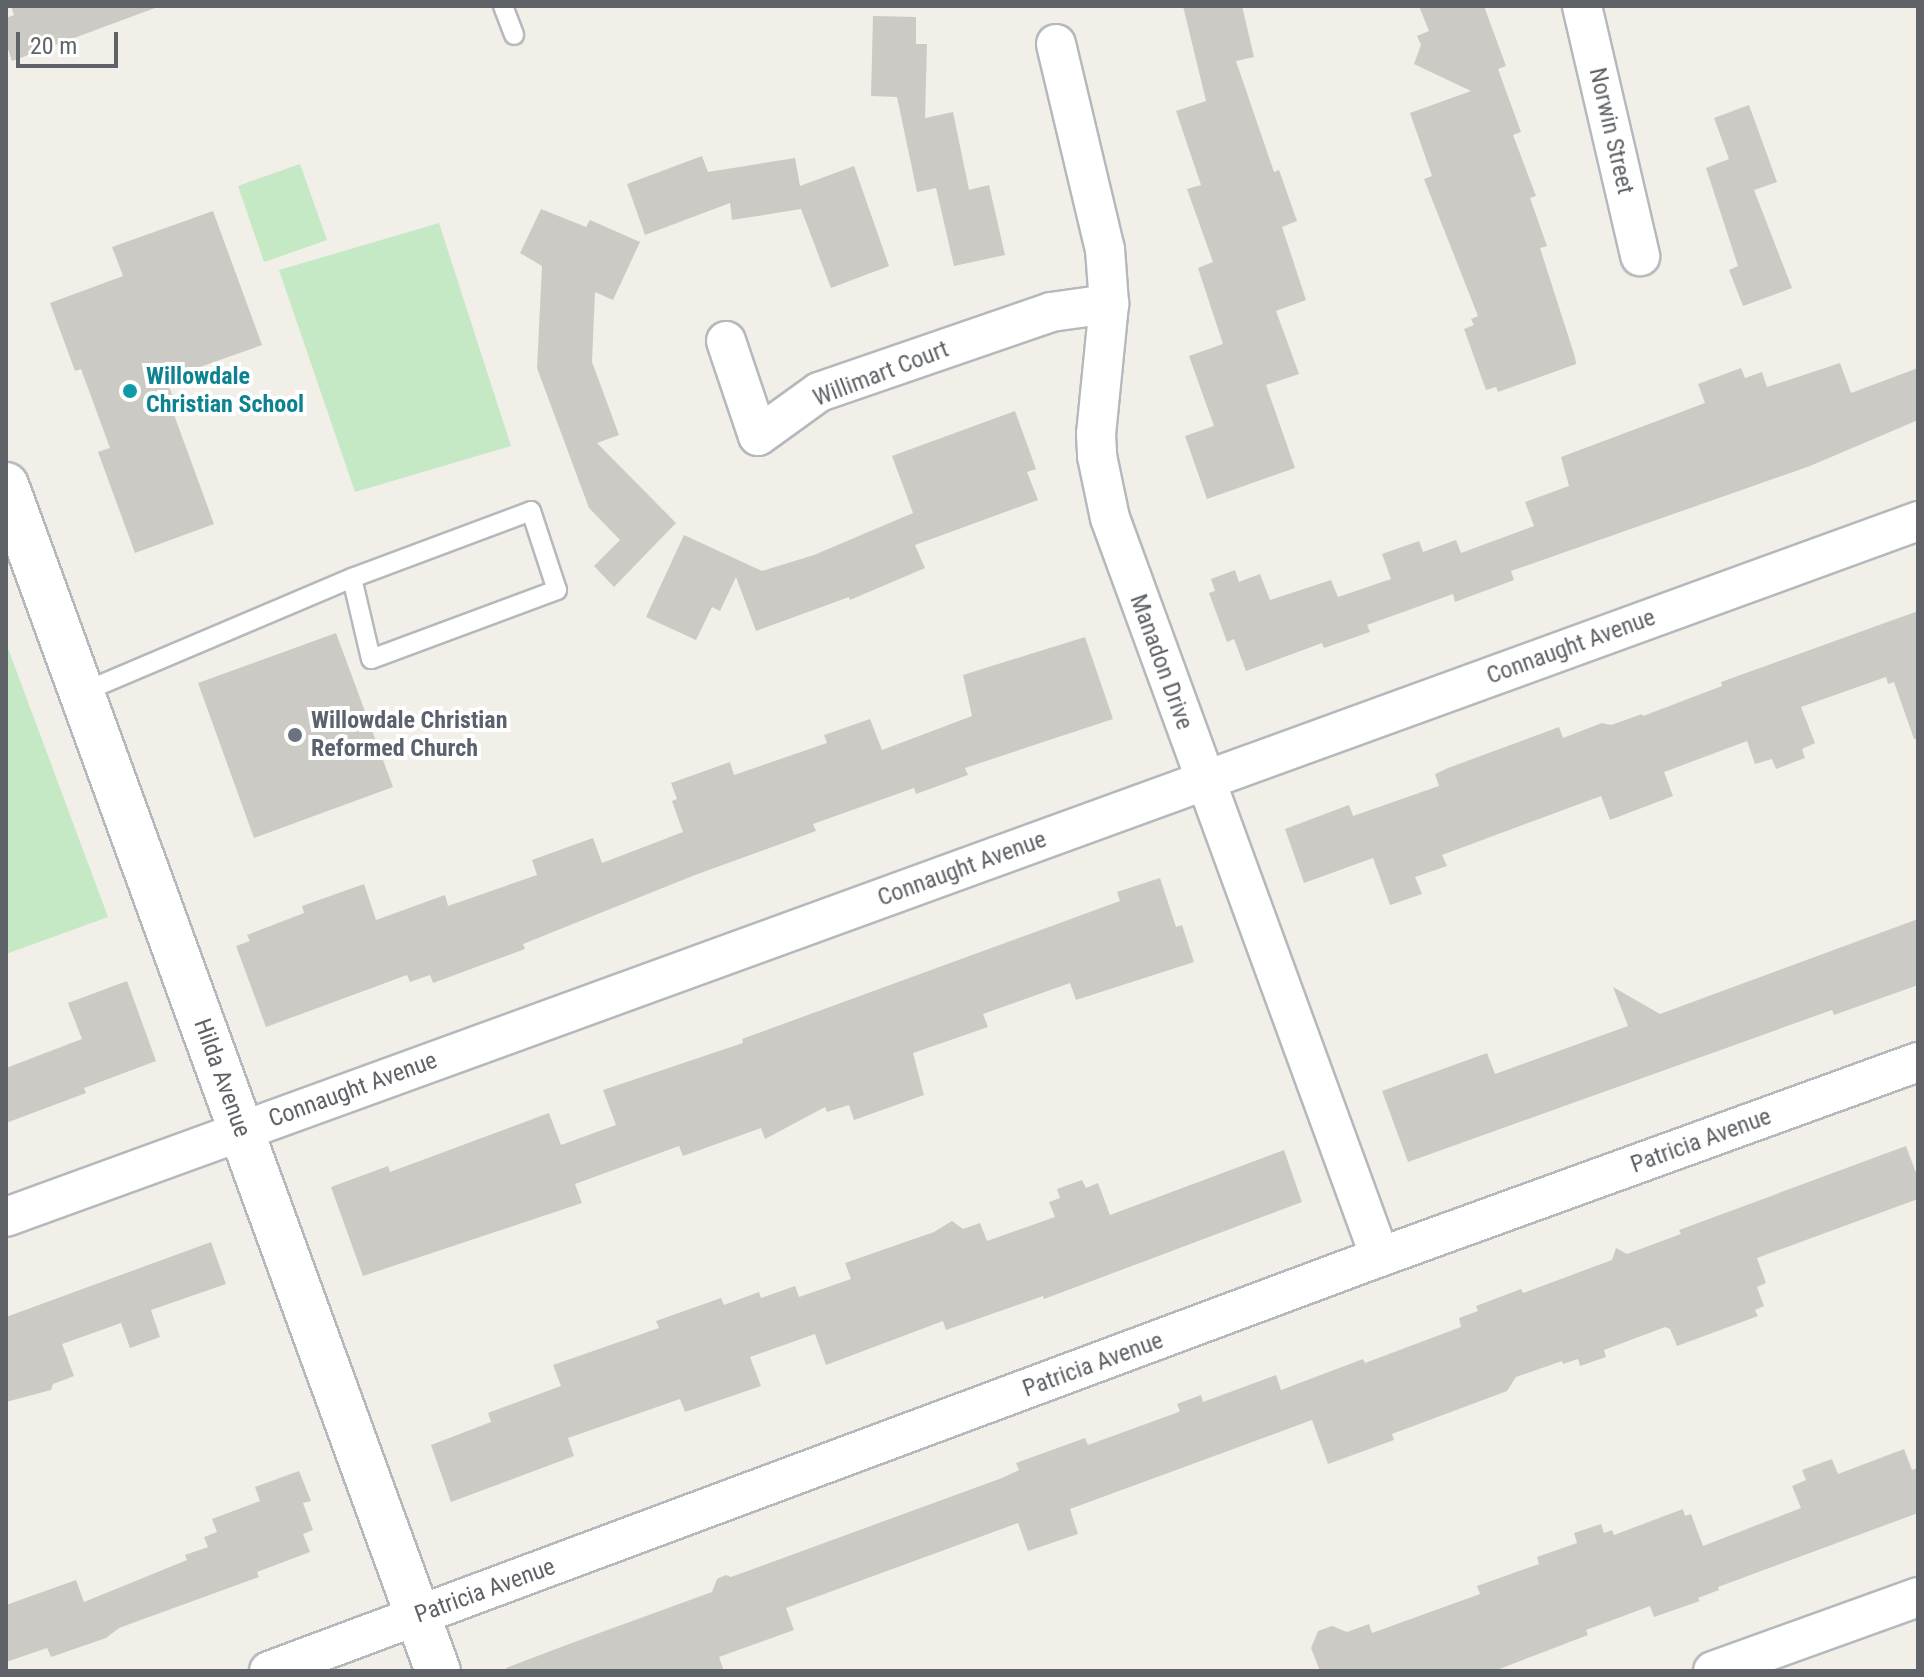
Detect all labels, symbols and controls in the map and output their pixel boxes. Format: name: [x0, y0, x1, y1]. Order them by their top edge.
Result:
scale bar: [20, 16, 122, 66]
text: 20 m: [30, 32, 77, 60]
street label: Norwin Street: [1582, 65, 1640, 197]
street label: Willimart Court: [809, 335, 953, 413]
place label: Willowdale Christian School: [146, 363, 304, 419]
marker: Willowdale Christian School: [121, 382, 139, 400]
street label: Manadon Drive: [1123, 590, 1199, 734]
street label: Connaught Avenue: [1483, 603, 1659, 691]
place label: Willowdale Christian Reformed Church: [311, 707, 507, 763]
marker: Willowdale Christian Reformed Church: [286, 726, 304, 744]
street label: Connaught Avenue: [874, 825, 1050, 913]
street label: Hilda Avenue: [187, 1015, 257, 1141]
street label: Connaught Avenue: [265, 1046, 441, 1134]
street label: Patricia Avenue: [1627, 1102, 1775, 1180]
street label: Patricia Avenue: [1019, 1326, 1167, 1404]
street label: Patricia Avenue: [411, 1552, 559, 1630]

